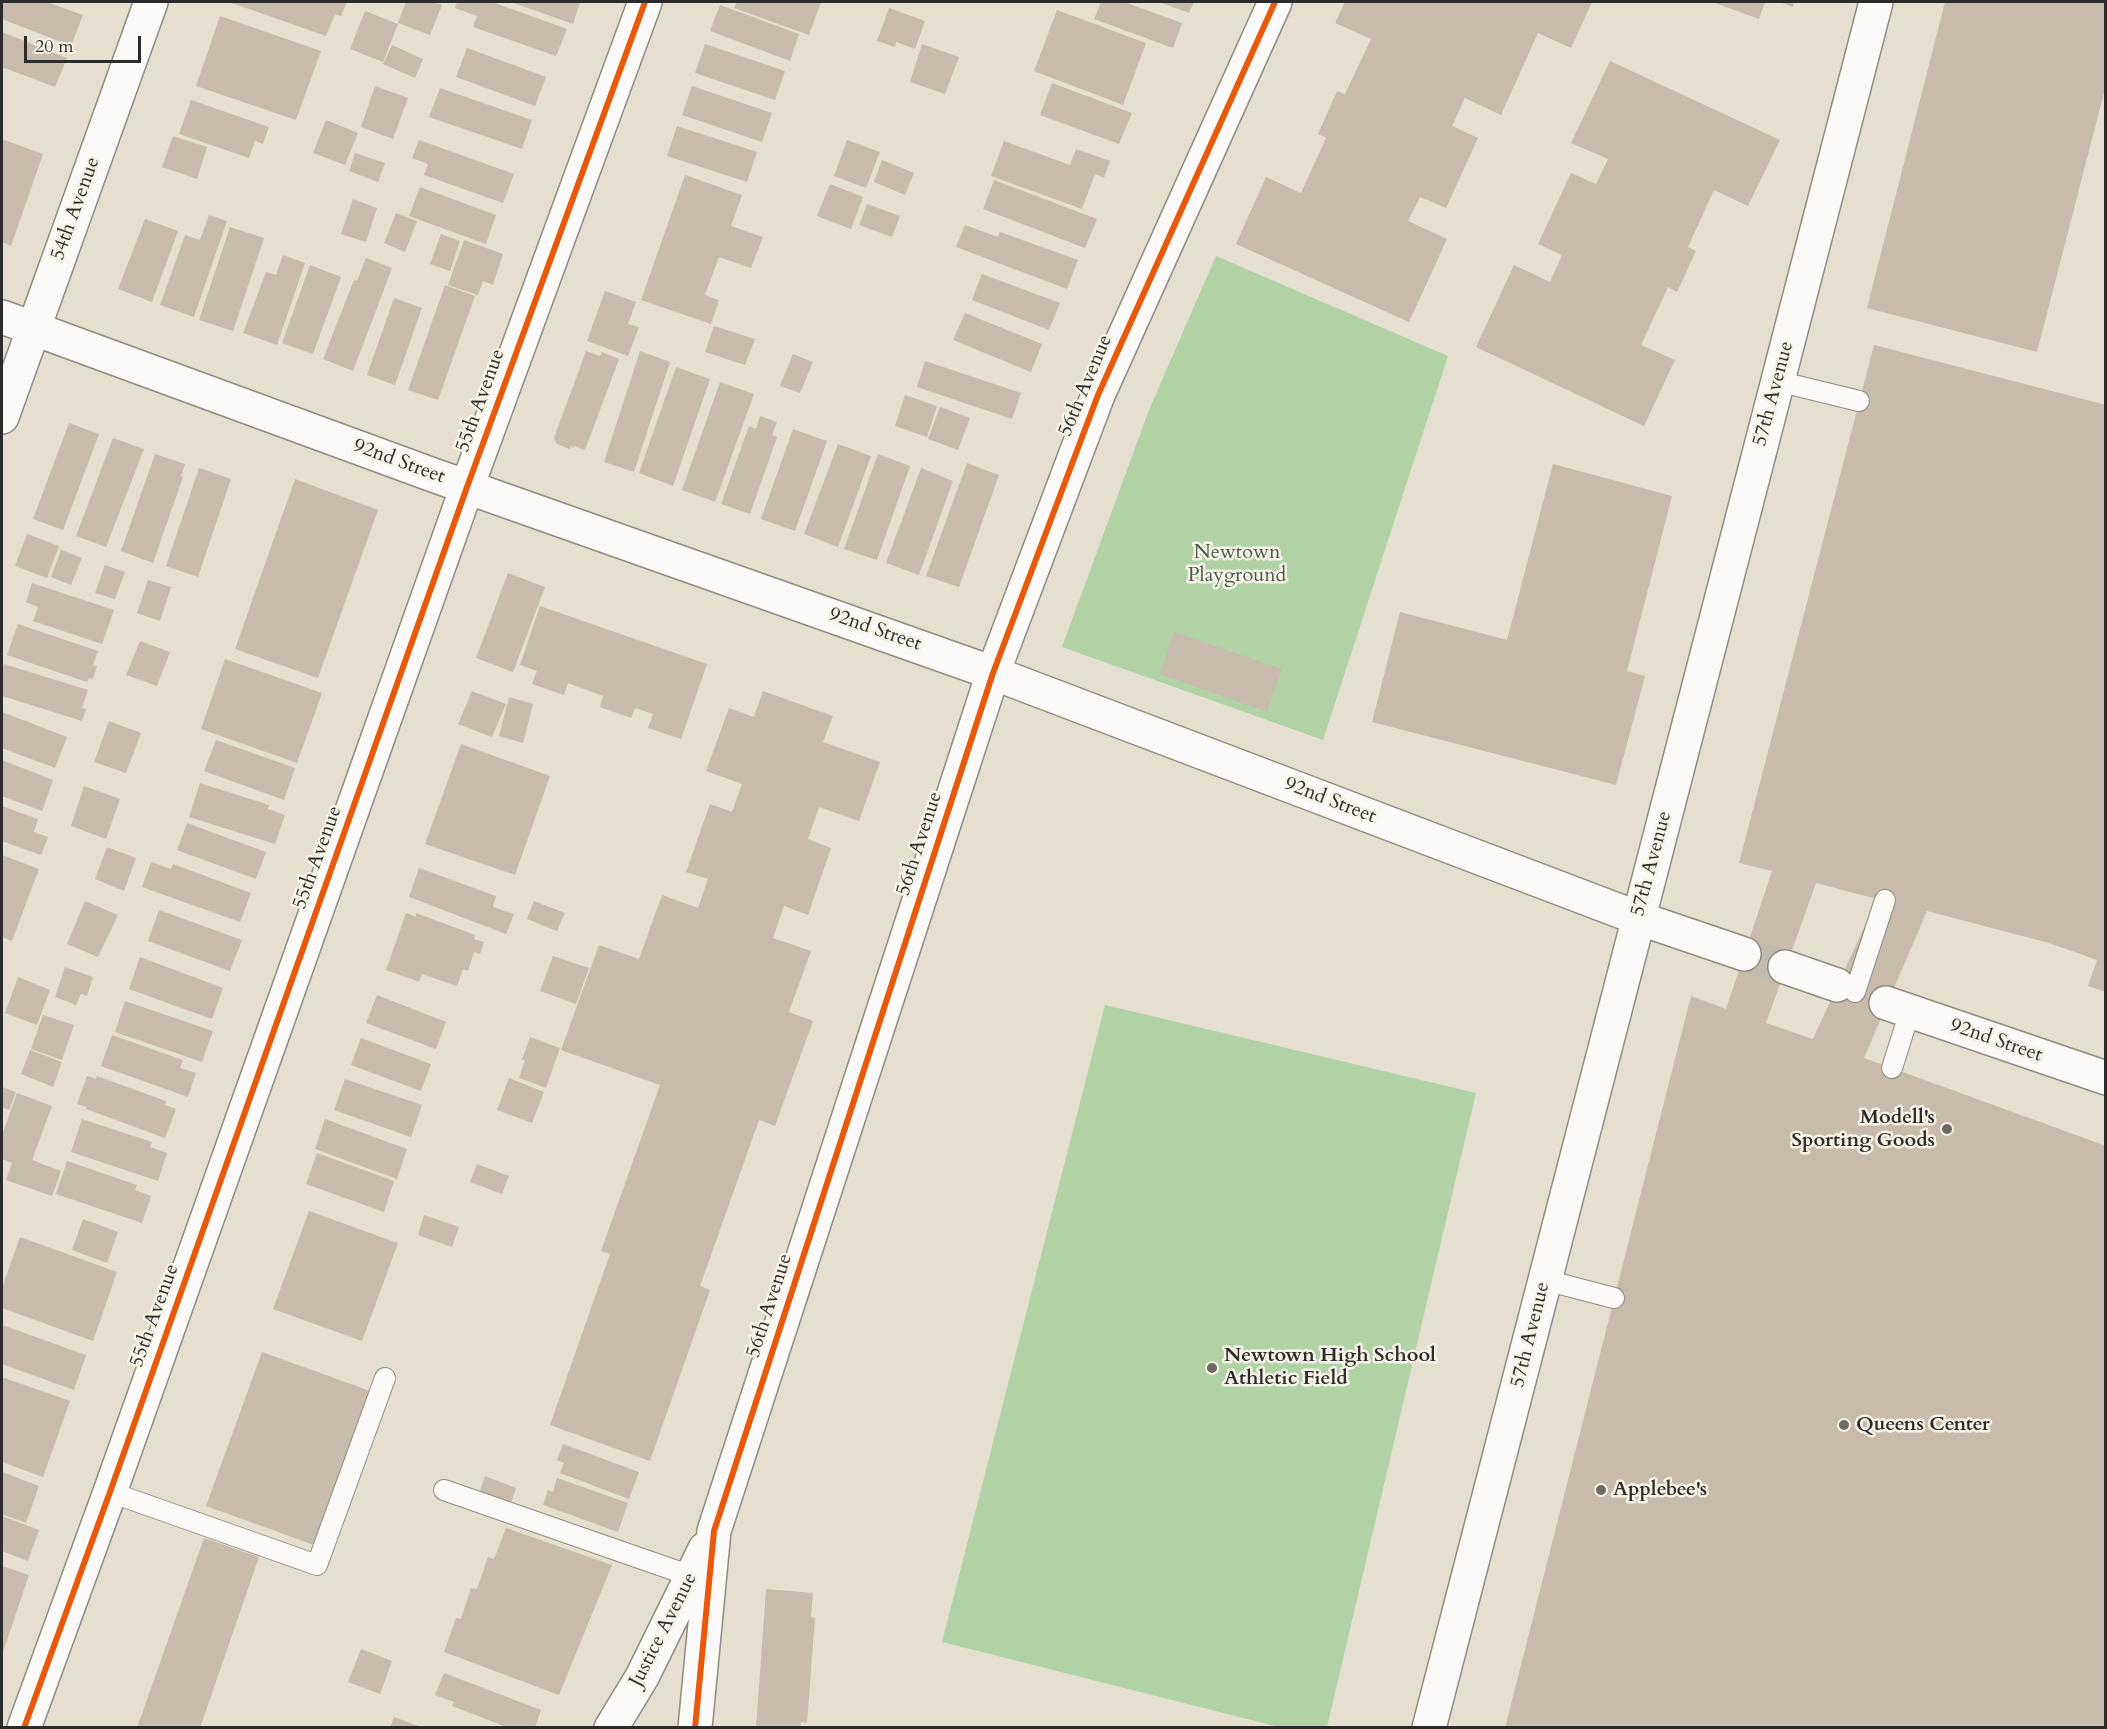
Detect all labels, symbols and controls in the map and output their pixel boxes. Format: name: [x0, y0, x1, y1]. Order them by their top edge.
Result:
scale bar: [27, 24, 144, 62]
text: 20 m: [35, 34, 74, 59]
street label: 54th Avenue: [46, 154, 106, 264]
street label: 56th Avenue: [1054, 332, 1118, 440]
street label: 57th Avenue: [1748, 339, 1800, 449]
street label: 55th Avenue: [451, 346, 511, 456]
street label: 92nd Street: [350, 434, 448, 490]
park label: Newtown Playground: [1188, 541, 1286, 588]
street label: 92nd Street: [826, 603, 924, 657]
street label: 92nd Street: [1281, 773, 1379, 829]
street label: 56th Avenue: [892, 789, 948, 899]
street label: 55th Avenue: [288, 803, 348, 913]
street label: 57th Avenue: [1626, 809, 1678, 919]
street label: 92nd Street: [1947, 1014, 2045, 1068]
place label: Modell's Sporting Goods: [1791, 1106, 1935, 1153]
marker: Modell's Sporting Goods: [1940, 1122, 1954, 1136]
street label: 56th Avenue: [742, 1251, 798, 1361]
street label: 55th Avenue: [125, 1261, 185, 1371]
street label: 57th Avenue: [1506, 1280, 1556, 1390]
place label: Newtown High School Athletic Field: [1224, 1344, 1436, 1391]
marker: Newtown High School Athletic Field: [1205, 1361, 1219, 1375]
place label: Queens Center: [1856, 1413, 1990, 1437]
marker: Queens Center: [1837, 1418, 1851, 1432]
place label: Applebee's: [1613, 1478, 1707, 1502]
marker: Applebee's: [1594, 1483, 1608, 1497]
street label: Justice Avenue: [625, 1569, 703, 1691]

